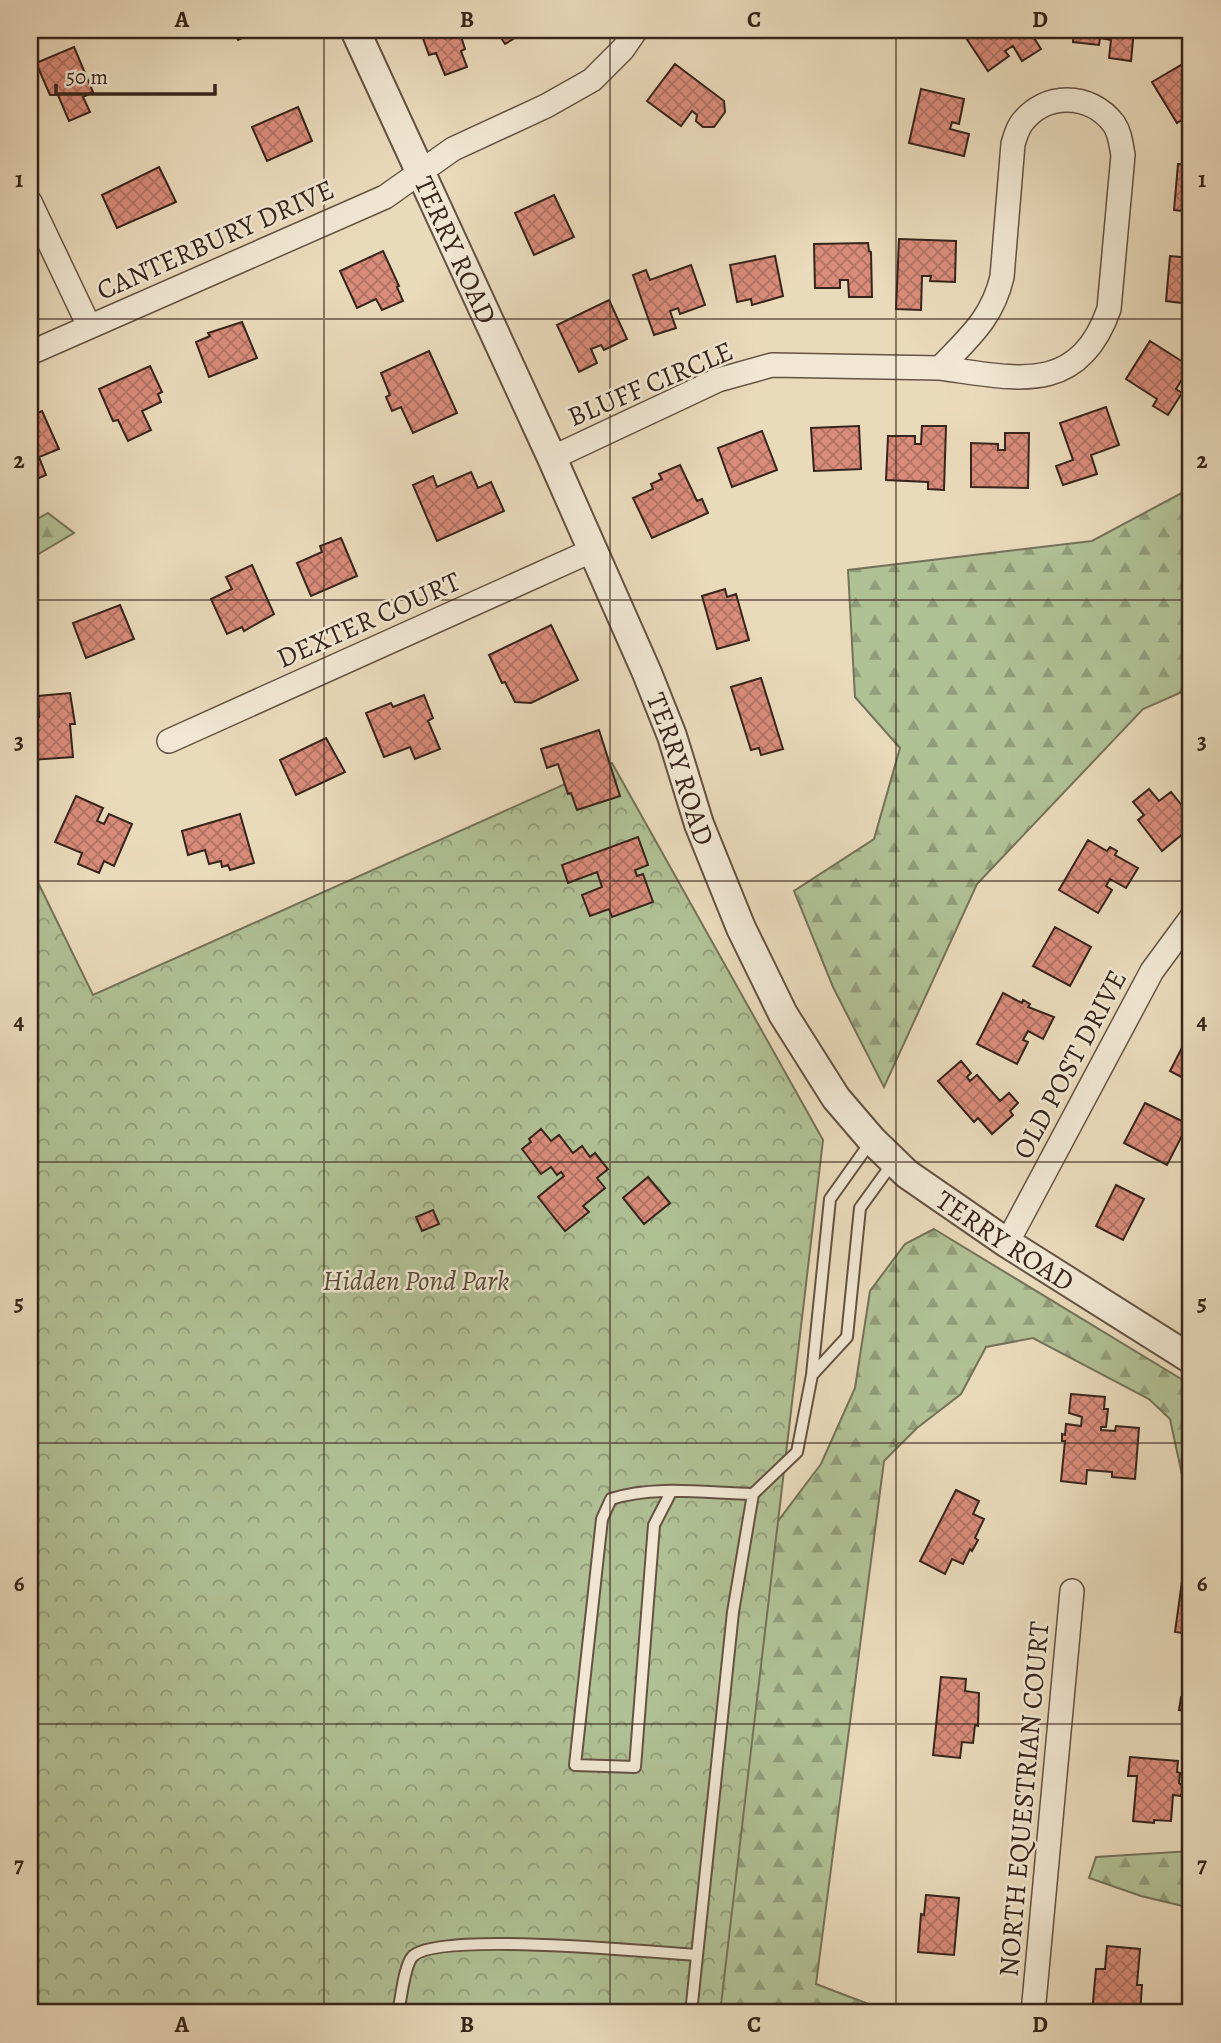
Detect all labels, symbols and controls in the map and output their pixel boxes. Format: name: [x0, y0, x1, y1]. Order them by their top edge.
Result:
text: A: [174, 4, 190, 35]
text: B: [460, 4, 474, 35]
text: C: [747, 4, 761, 35]
text: D: [1032, 4, 1048, 35]
scale bar: [56, 52, 215, 96]
text: 50 m: [66, 63, 108, 91]
text: 1: [15, 164, 23, 195]
text: 1: [1198, 164, 1206, 195]
street label: CANTERBURY DRIVE: [91, 170, 340, 309]
street label: TERRY ROAD: [405, 170, 506, 330]
street label: BLUFF CIRCLE: [562, 332, 739, 436]
text: 2: [13, 445, 25, 476]
text: 2: [1196, 445, 1208, 476]
street label: DEXTER COURT: [271, 562, 466, 677]
street label: TERRY ROAD: [637, 687, 724, 851]
text: 3: [14, 726, 24, 757]
text: 3: [1197, 726, 1207, 757]
street label: OLD POST DRIVE: [1004, 963, 1136, 1166]
text: 4: [14, 1006, 25, 1037]
text: 4: [1197, 1006, 1208, 1037]
street label: TERRY ROAD: [928, 1182, 1081, 1301]
park label: Hidden Pond Park: [322, 1262, 510, 1300]
text: 5: [14, 1287, 24, 1318]
text: 5: [1197, 1287, 1207, 1318]
text: 6: [14, 1568, 25, 1599]
text: 6: [1197, 1568, 1208, 1599]
street label: NORTH EQUESTRIAN COURT: [990, 1620, 1058, 1978]
text: 7: [14, 1849, 24, 1880]
text: 7: [1197, 1849, 1207, 1880]
text: A: [174, 2009, 190, 2040]
text: B: [460, 2009, 474, 2040]
text: C: [747, 2009, 761, 2040]
text: D: [1032, 2009, 1048, 2040]

